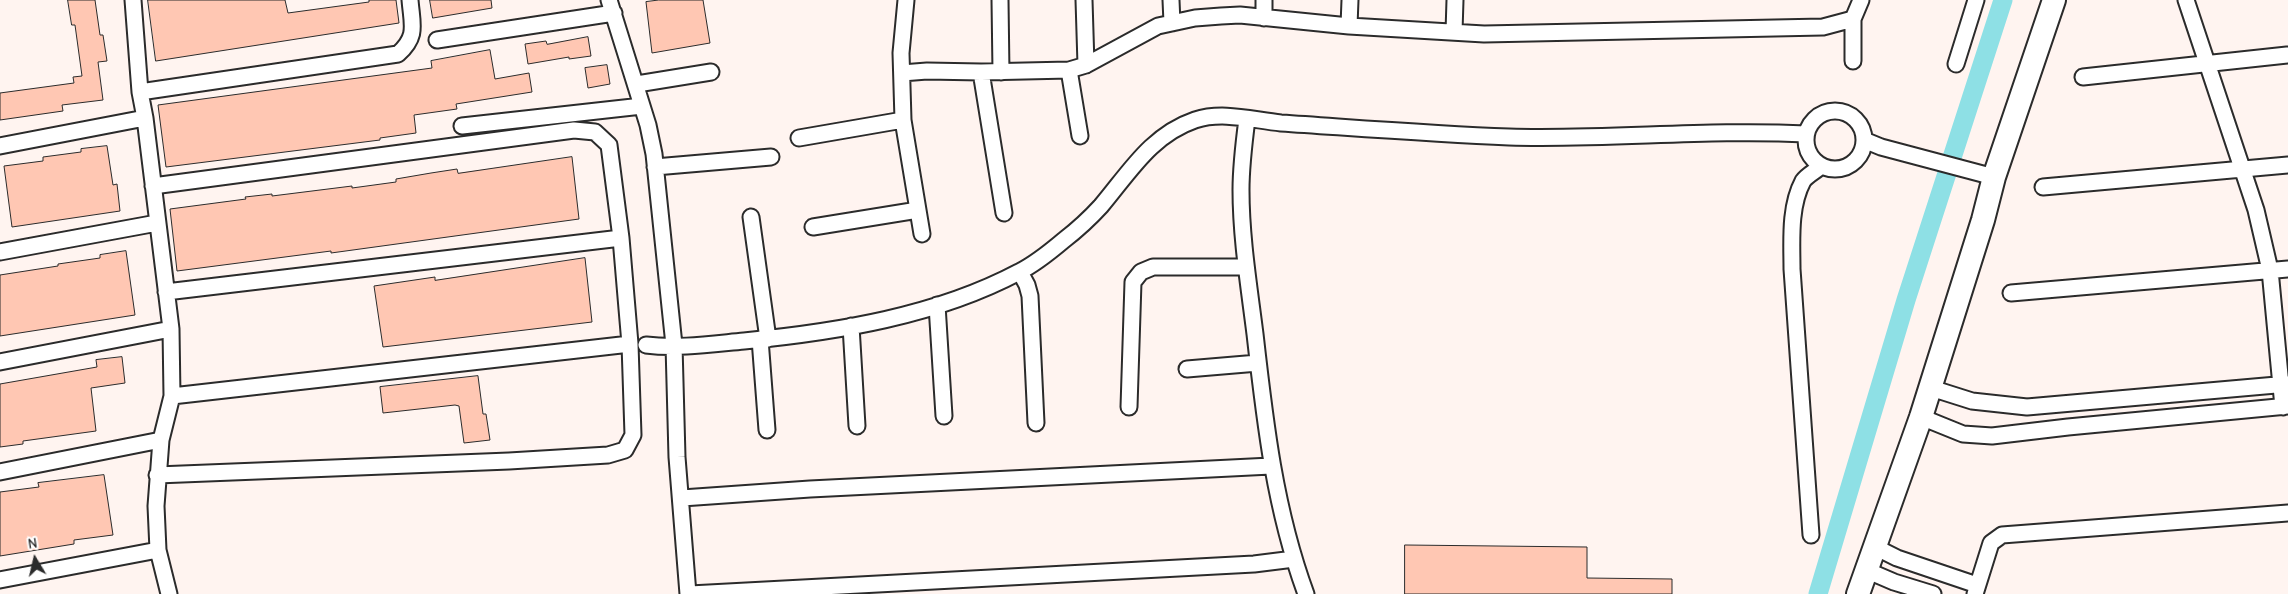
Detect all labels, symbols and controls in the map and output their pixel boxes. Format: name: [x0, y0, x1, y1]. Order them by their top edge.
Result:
north arrow: [10, 534, 60, 584]
text: N: [27, 535, 38, 553]

